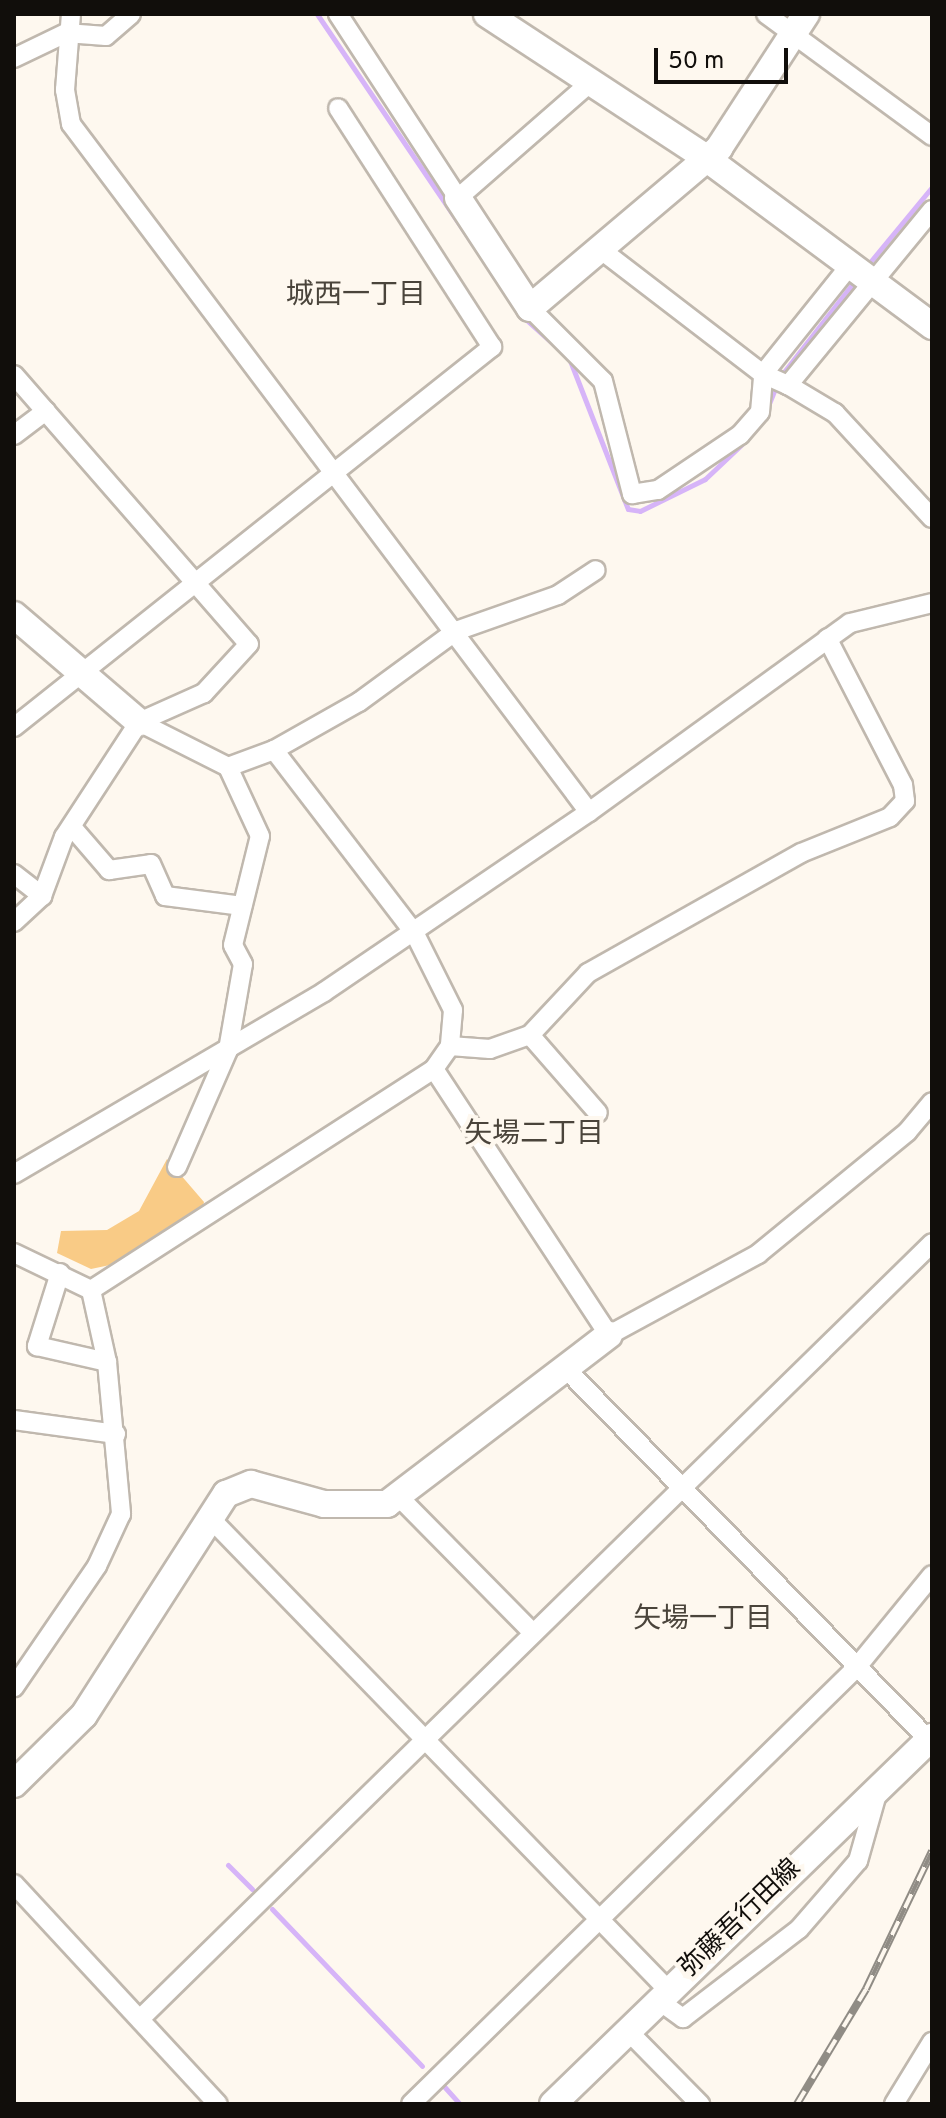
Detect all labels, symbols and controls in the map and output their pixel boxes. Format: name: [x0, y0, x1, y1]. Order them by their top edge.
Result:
scale bar: [658, 32, 792, 82]
text: 50 m: [668, 47, 724, 77]
district label: 城西一丁目: [286, 279, 426, 313]
district label: 矢場二丁目: [464, 1118, 604, 1152]
district label: 矢場一丁目: [633, 1603, 773, 1637]
street label: 弥藤吾行田線: [674, 1854, 808, 1984]

